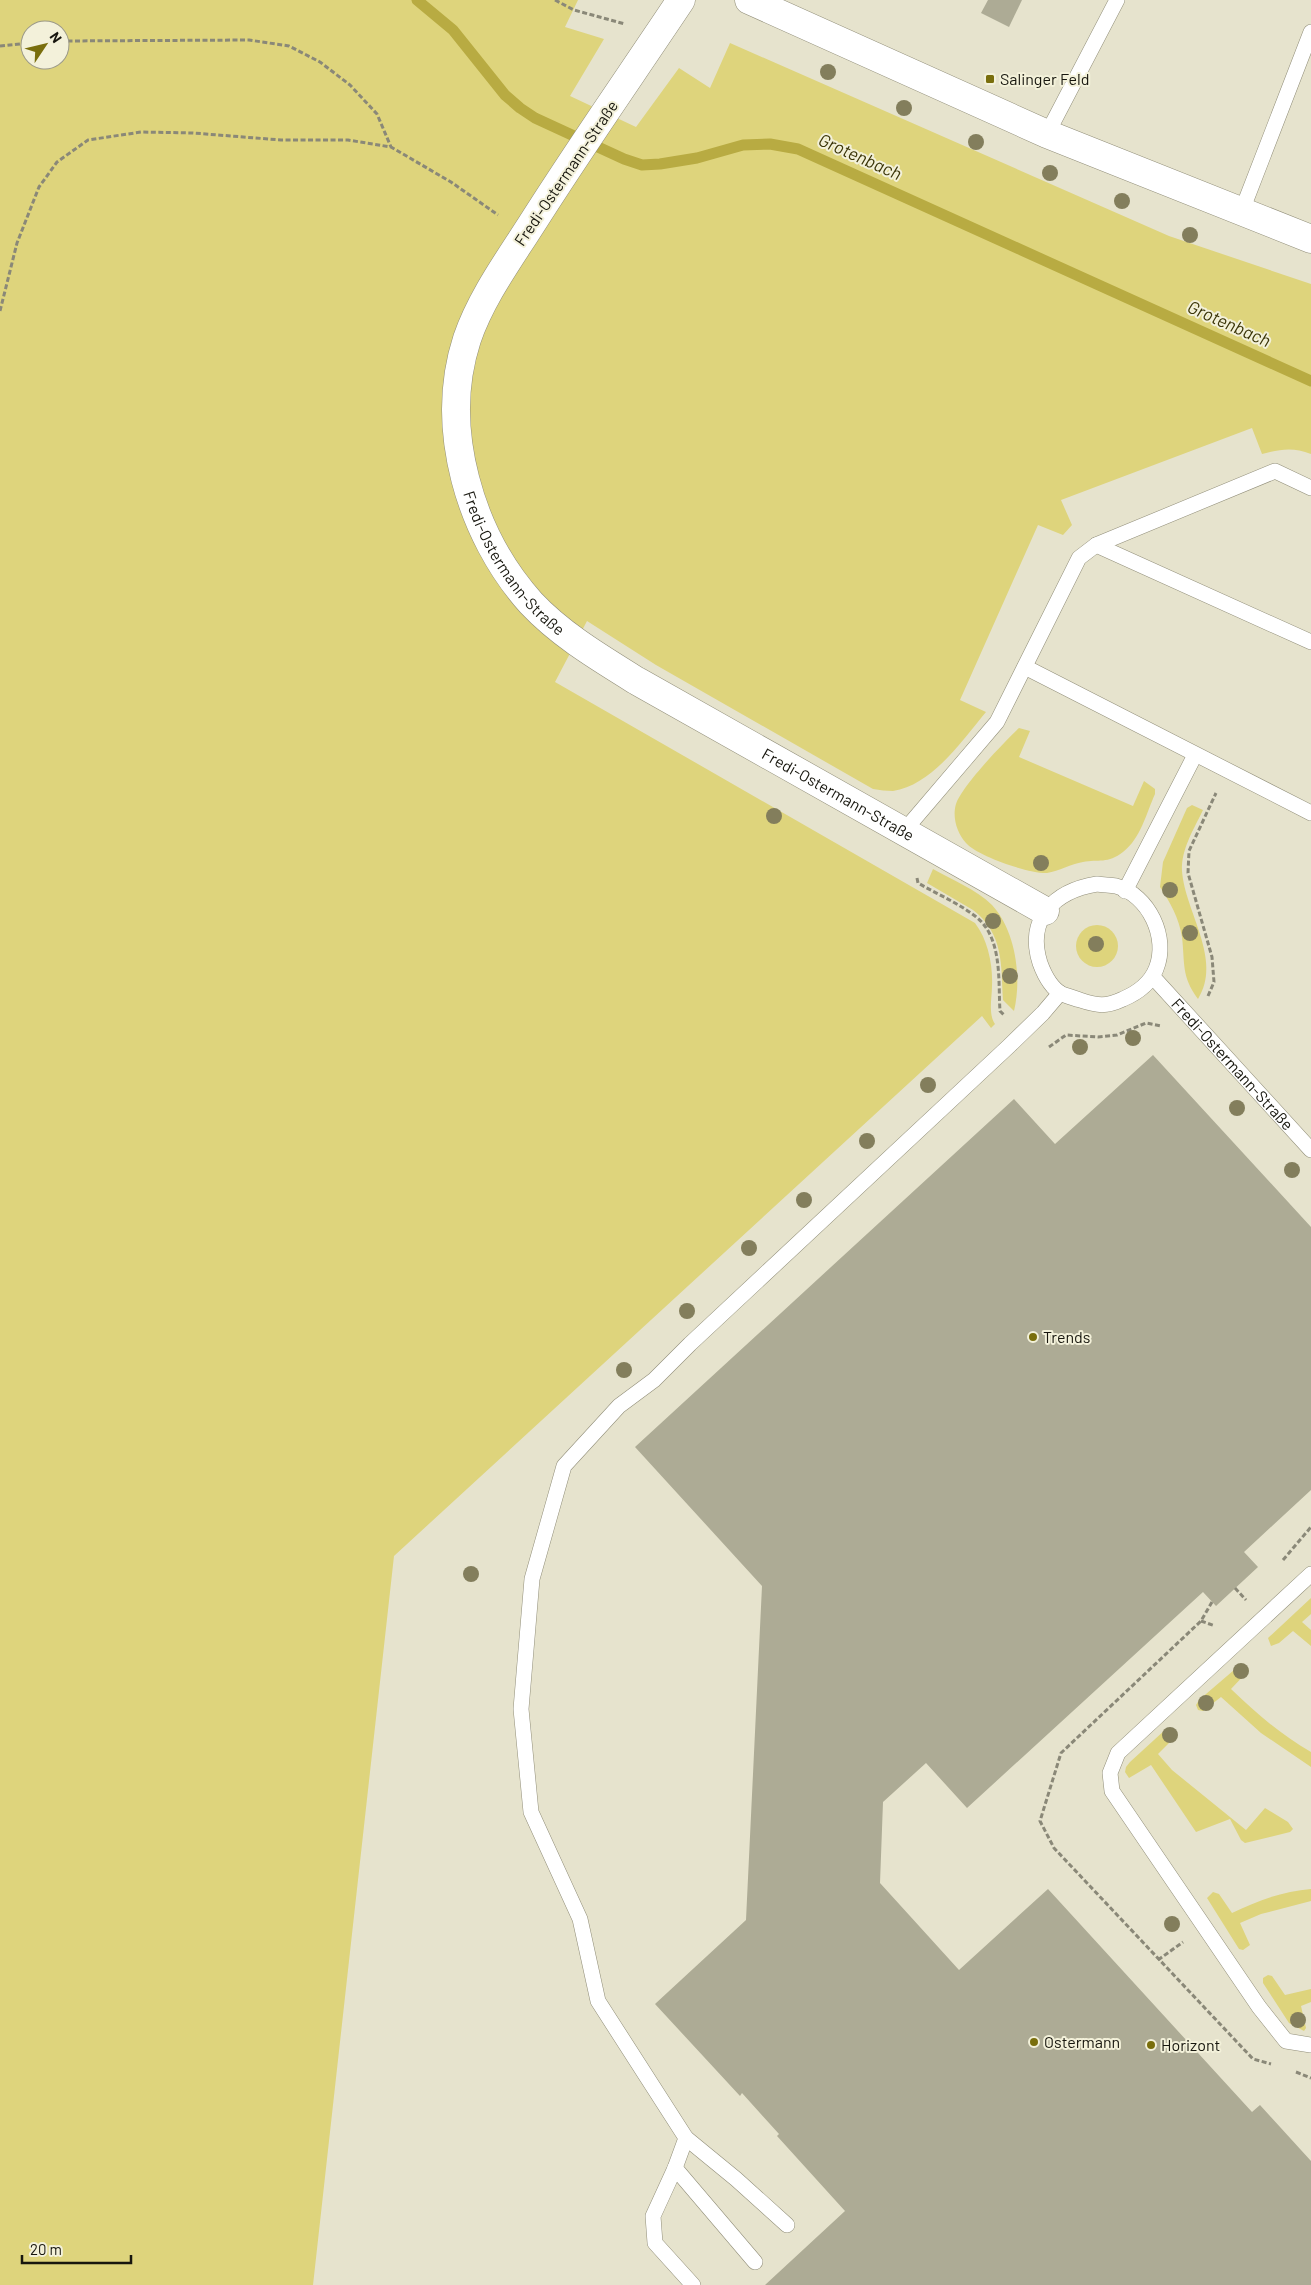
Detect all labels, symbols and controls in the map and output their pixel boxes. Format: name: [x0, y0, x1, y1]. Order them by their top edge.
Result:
north arrow: [20, 20, 70, 70]
text: N: [46, 29, 66, 46]
place label: Salinger Feld: [1000, 69, 1089, 88]
marker: Salinger Feld: [984, 73, 996, 85]
street label: Fredi-Ostermann-Straße: [510, 96, 621, 249]
water label: Grotenbach: [815, 128, 905, 184]
water label: Grotenbach: [1184, 295, 1274, 351]
street label: Fredi-Ostermann-Straße: [460, 488, 569, 639]
street label: Fredi-Ostermann-Straße: [759, 744, 918, 844]
street label: Fredi-Ostermann-Straße: [1168, 994, 1298, 1133]
place label: Trends: [1043, 1327, 1090, 1346]
marker: Trends: [1027, 1331, 1039, 1343]
place label: Ostermann: [1044, 2032, 1120, 2051]
place label: Horizont: [1161, 2035, 1220, 2054]
marker: Ostermann: [1028, 2036, 1040, 2048]
marker: Horizont: [1145, 2039, 1157, 2051]
scale bar: [22, 2232, 131, 2264]
text: 20 m: [30, 2240, 62, 2258]

